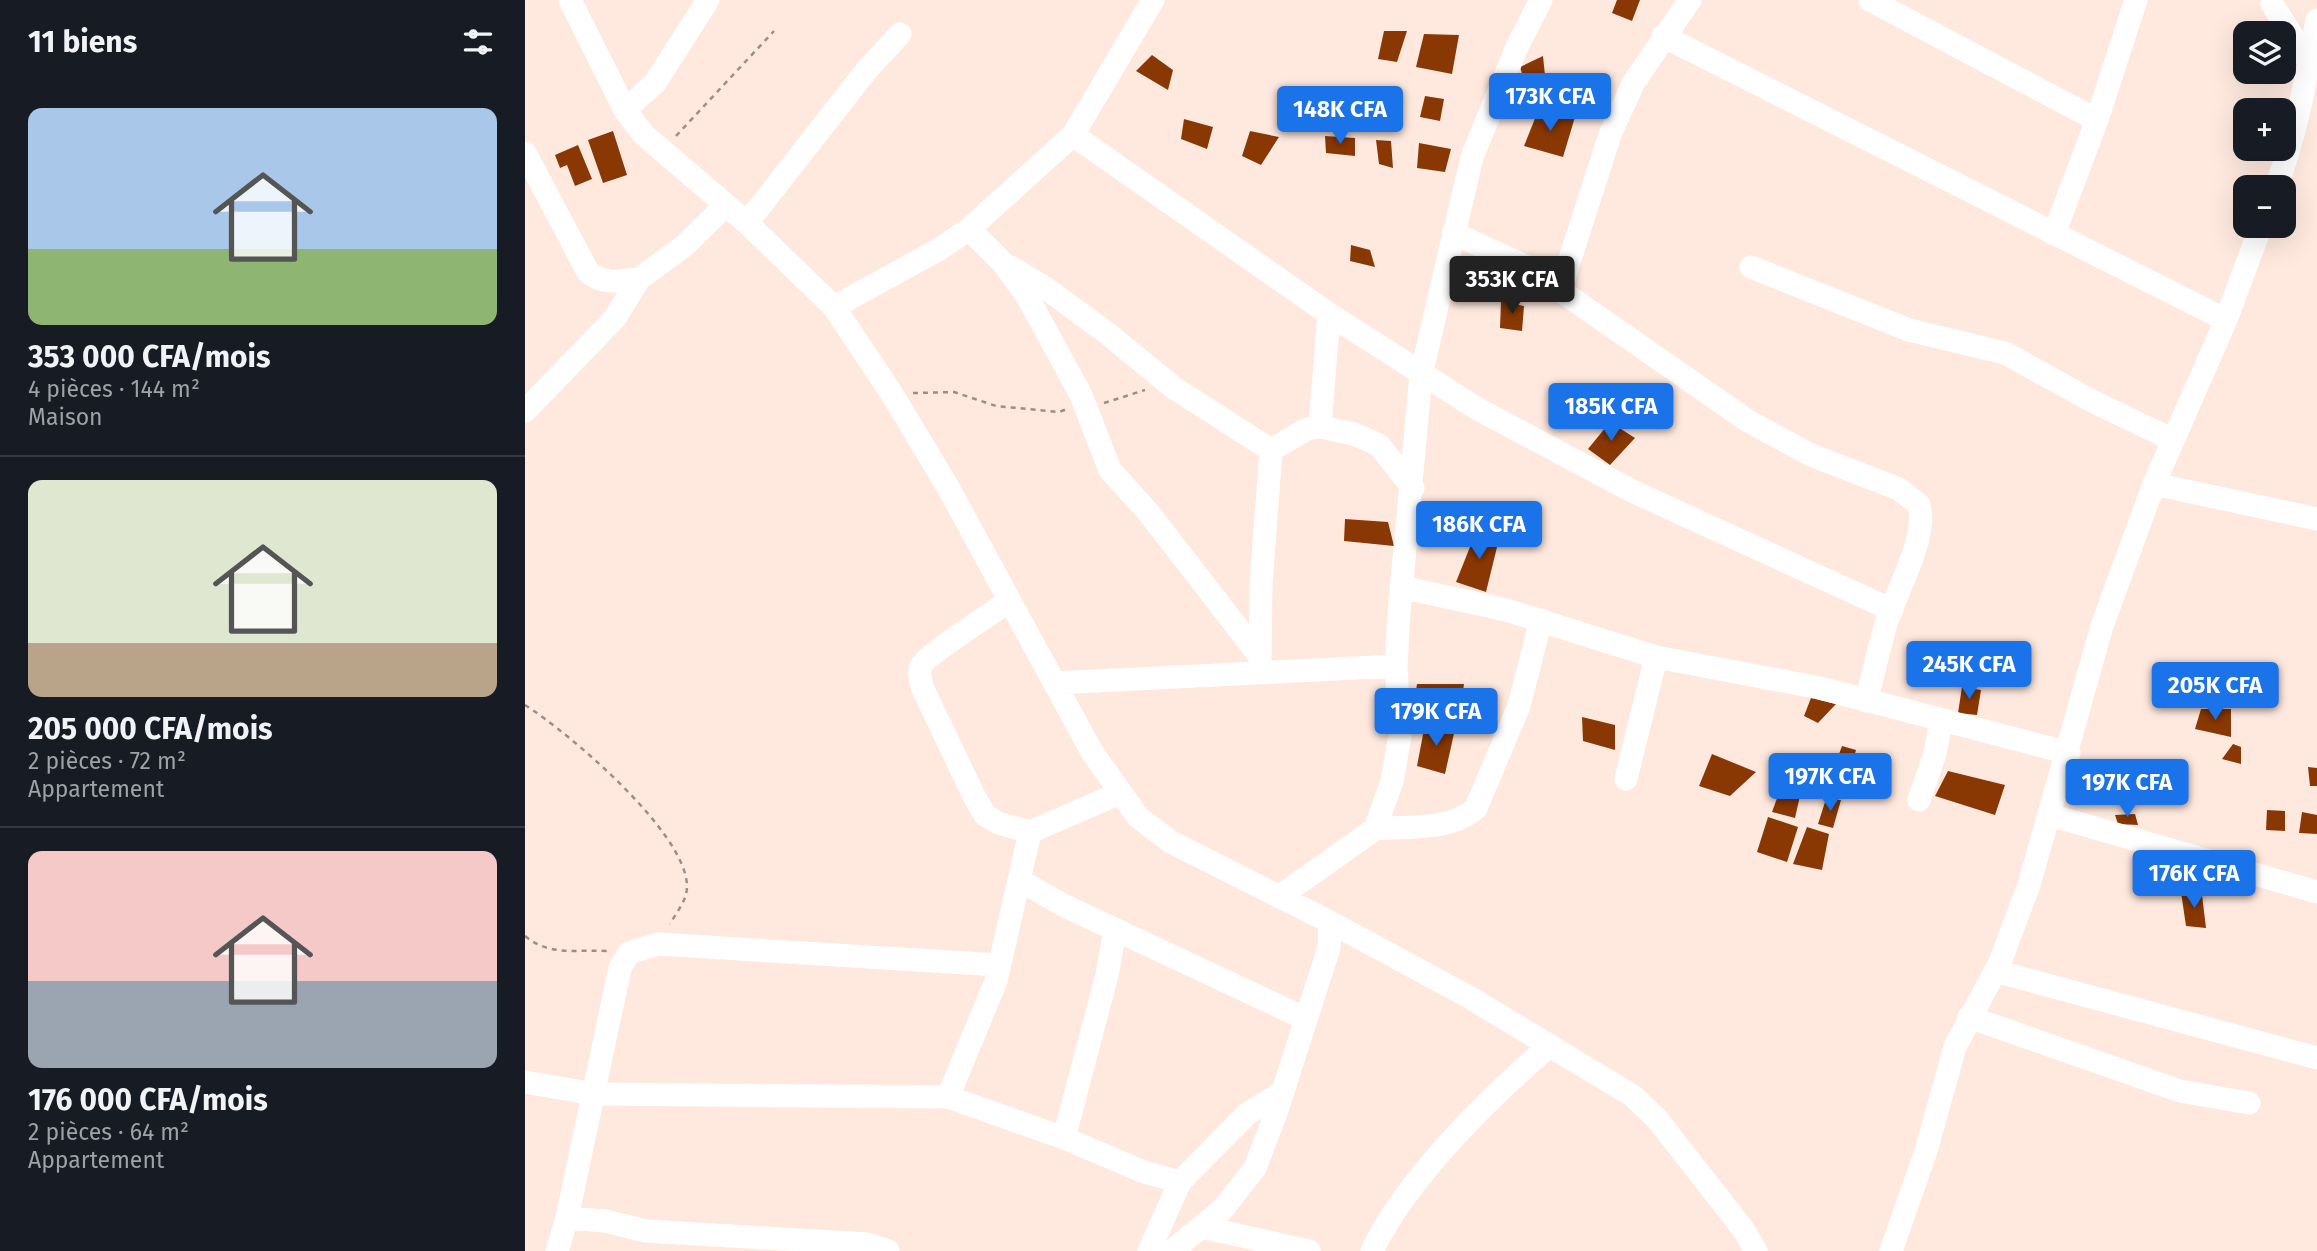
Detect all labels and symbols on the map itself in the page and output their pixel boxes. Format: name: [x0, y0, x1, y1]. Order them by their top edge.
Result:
pin: 173K CFA: [1478, 74, 1622, 133]
pin: 148K CFA: [1268, 86, 1412, 146]
pin: 353K CFA: [1440, 256, 1584, 316]
pin: 185K CFA: [1539, 384, 1683, 443]
pin: 186K CFA: [1407, 502, 1551, 561]
pin: 245K CFA: [1897, 642, 2041, 701]
pin: 205K CFA: [2143, 662, 2287, 722]
pin: 179K CFA: [1364, 688, 1508, 748]
pin: 197K CFA: [1758, 754, 1902, 813]
pin: 197K CFA: [2055, 760, 2199, 819]
pin: 176K CFA: [2122, 850, 2266, 910]

